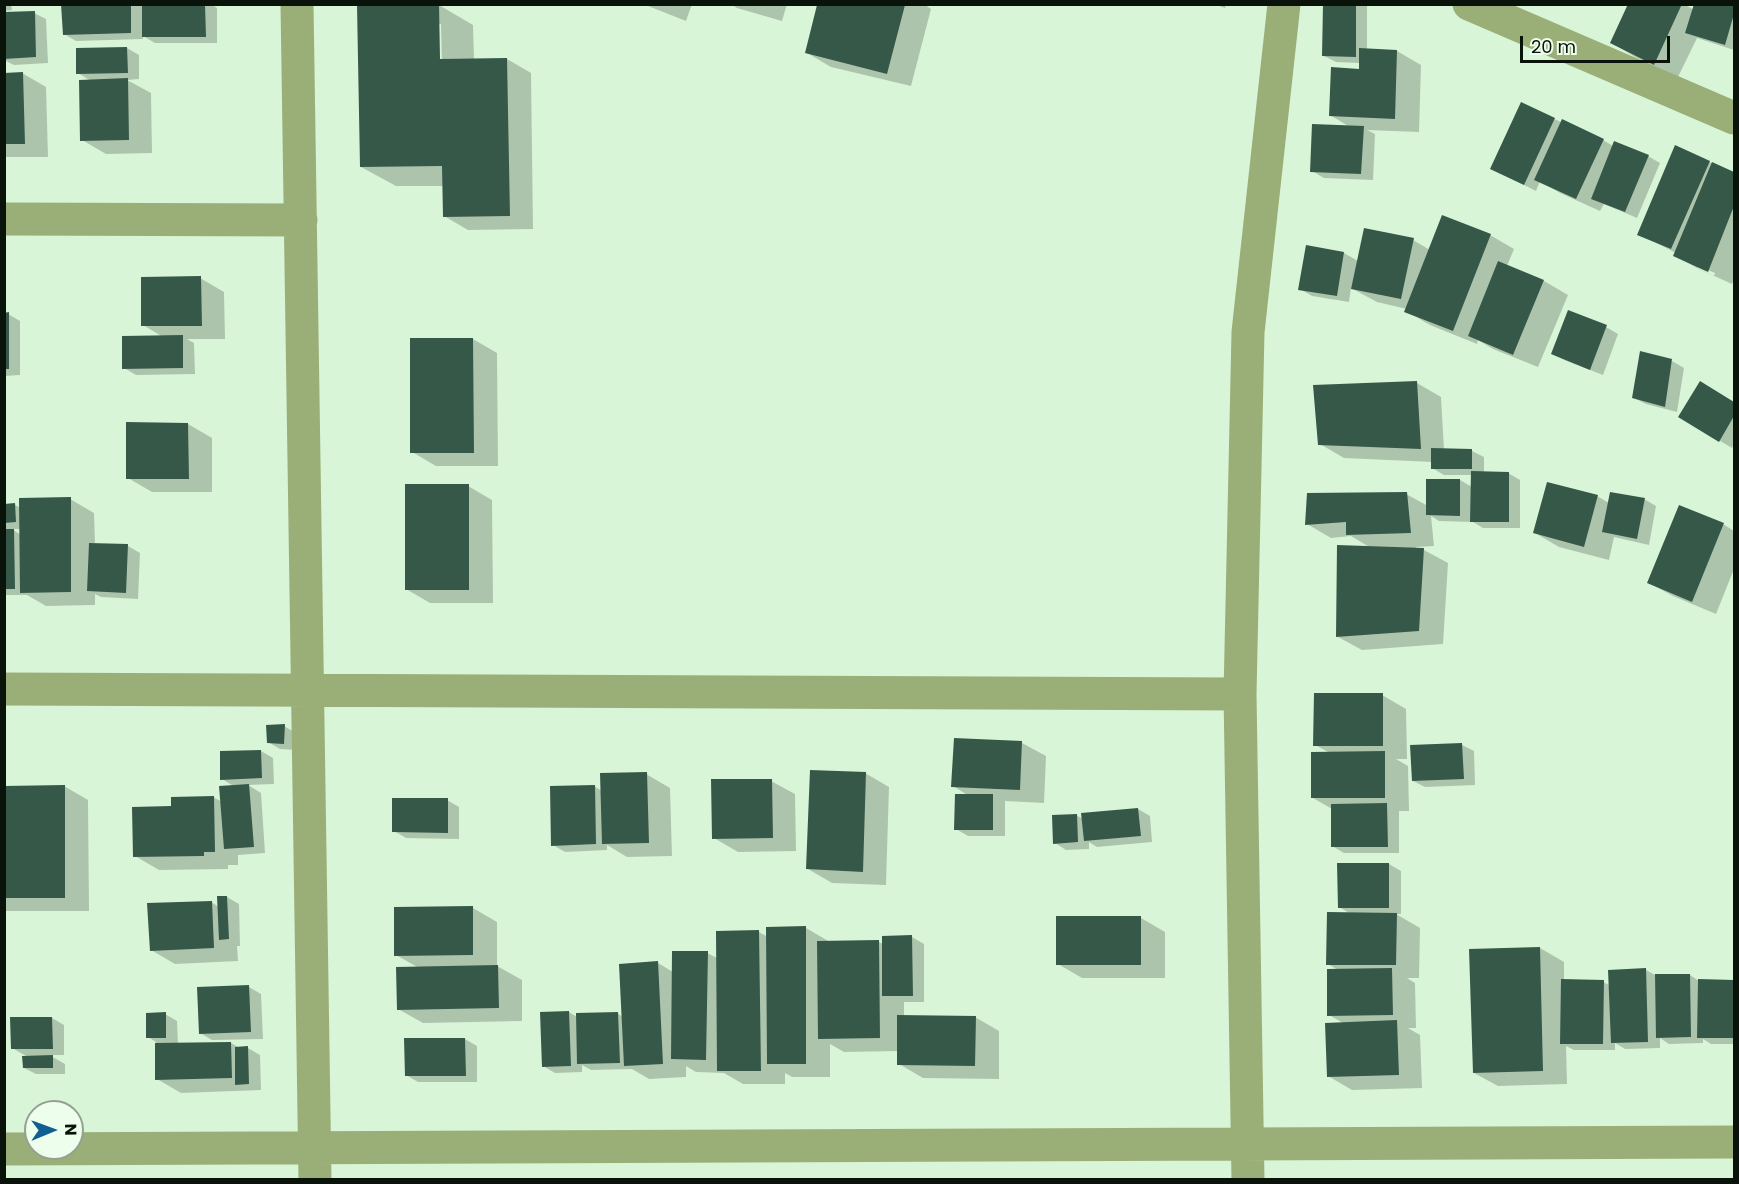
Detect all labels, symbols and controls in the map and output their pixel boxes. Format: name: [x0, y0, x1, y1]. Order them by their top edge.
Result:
scale bar: [1523, 24, 1673, 62]
text: 20 m: [1531, 34, 1576, 59]
north arrow: [24, 1100, 84, 1160]
text: N: [59, 1123, 82, 1136]

